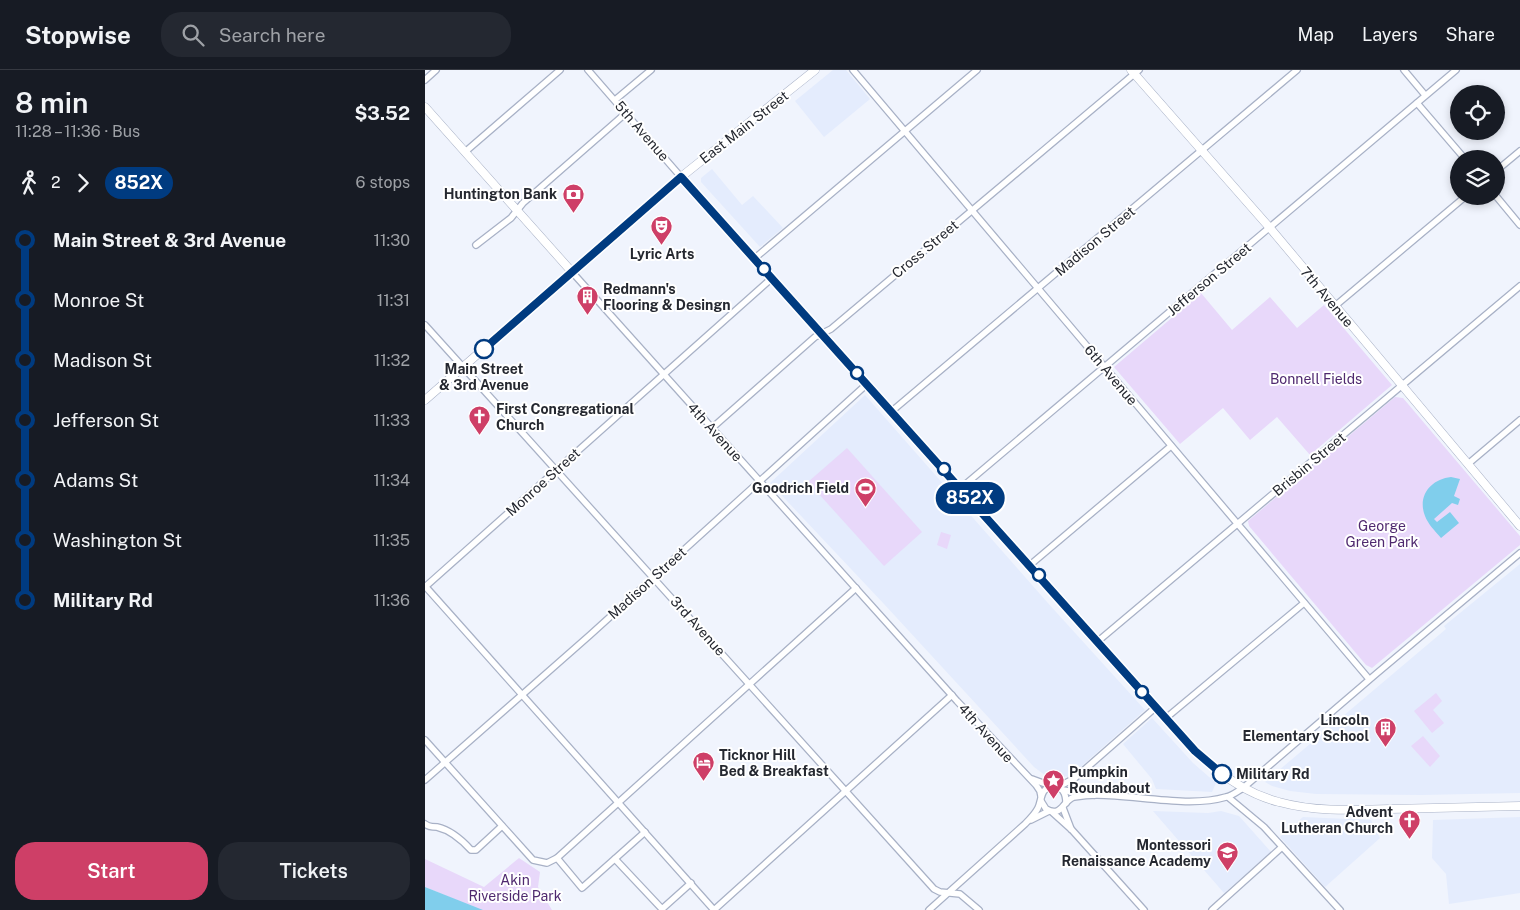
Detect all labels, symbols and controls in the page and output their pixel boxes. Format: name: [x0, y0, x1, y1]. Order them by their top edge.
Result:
search box: [161, 12, 511, 57]
text: Stopwise: [25, 21, 131, 49]
icon: search: [179, 21, 207, 49]
text: Search here: [219, 24, 325, 46]
text: Map: [1298, 24, 1334, 45]
text: Layers: [1362, 24, 1418, 45]
text: Share: [1446, 24, 1495, 45]
map controls: [1450, 85, 1505, 205]
button: locate: [1450, 85, 1505, 140]
text: 8 min: [15, 86, 88, 119]
street label: East Main Street: [696, 87, 792, 167]
street label: 5th Avenue: [612, 98, 672, 164]
text: $3.52: [354, 102, 410, 124]
text: 11:28 – 11:36 · Bus: [15, 122, 140, 141]
button: layers: [1450, 150, 1505, 205]
icon: walk: [15, 169, 43, 197]
icon: forward: [69, 169, 97, 197]
text: 852X: [115, 172, 163, 193]
text: 2: [51, 173, 61, 192]
text: 6 stops: [356, 173, 410, 192]
bank icon: Huntington Bank: [561, 182, 585, 213]
place label: Huntington Bank: [444, 186, 557, 202]
street label: Madison Street: [1052, 203, 1138, 279]
theatre icon: Lyric Arts: [650, 214, 674, 245]
street label: Cross Street: [889, 217, 961, 281]
text: Main Street & 3rd Avenue: [53, 229, 286, 251]
text: 11:30: [374, 231, 410, 250]
street label: Jefferson Street: [1164, 239, 1254, 319]
place label: Lyric Arts: [630, 246, 694, 262]
unlabelled marker: [757, 262, 771, 276]
street label: 7th Avenue: [1297, 264, 1357, 330]
place label: Redmann's Flooring & Desingn: [603, 281, 731, 313]
building icon: Redmann's Flooring & Desingn: [575, 285, 599, 316]
text: Monroe St: [53, 289, 144, 311]
text: 11:31: [377, 291, 410, 310]
marker: Main Street & 3rd Avenue: [474, 339, 494, 359]
street label: 6th Avenue: [1081, 342, 1141, 408]
text: Madison St: [53, 349, 152, 371]
text: 11:32: [374, 351, 410, 370]
place label: Main Street & 3rd Avenue: [439, 361, 529, 393]
unlabelled marker: [850, 366, 864, 380]
park label: Bonnell Fields: [1270, 371, 1362, 387]
street label: 4th Avenue: [684, 399, 746, 465]
place label: First Congregational Church: [496, 401, 634, 433]
church icon: First Congregational Church: [468, 405, 492, 436]
text: Jefferson St: [53, 409, 159, 431]
text: 11:33: [373, 411, 410, 430]
street label: Brisbin Street: [1269, 429, 1349, 499]
street label: Monroe Street: [503, 445, 583, 519]
unlabelled marker: [937, 462, 951, 476]
text: Adams St: [53, 469, 138, 491]
text: 11:34: [373, 471, 410, 490]
sports icon: Goodrich Field: [853, 476, 877, 507]
place label: Goodrich Field: [752, 480, 849, 496]
line badge: 852X: [935, 482, 1005, 514]
text: 852X: [946, 487, 994, 508]
park label: George Green Park: [1346, 518, 1419, 550]
text: Washington St: [53, 529, 182, 551]
text: 11:35: [373, 531, 410, 550]
street label: Madison Street: [605, 544, 689, 622]
unlabelled marker: [1032, 568, 1046, 582]
text: Military Rd: [53, 589, 153, 611]
text: 11:36: [373, 591, 410, 610]
street label: 3rd Avenue: [667, 593, 729, 659]
unlabelled marker: [1135, 685, 1149, 699]
street label: 4th Avenue: [955, 700, 1017, 766]
place label: Lincoln Elementary School: [1242, 712, 1369, 744]
building icon: Lincoln Elementary School: [1373, 716, 1397, 747]
place label: Ticknor Hill Bed & Breakfast: [719, 747, 829, 779]
hotel icon: Ticknor Hill Bed & Breakfast: [691, 751, 715, 782]
place label: Pumpkin Roundabout: [1069, 764, 1150, 796]
marker: Military Rd: [1212, 764, 1232, 784]
place label: Military Rd: [1236, 766, 1310, 782]
place icon: Pumpkin Roundabout: [1041, 768, 1065, 799]
place label: Advent Lutheran Church: [1281, 804, 1393, 836]
church icon: Advent Lutheran Church: [1397, 808, 1421, 839]
place label: Montessori Renaissance Academy: [1061, 837, 1211, 869]
school or university icon: Montessori Renaissance Academy: [1215, 841, 1239, 872]
button: Start: [15, 842, 208, 900]
button: Tickets: [218, 842, 410, 900]
park label: Akin Riverside Park: [468, 872, 562, 904]

